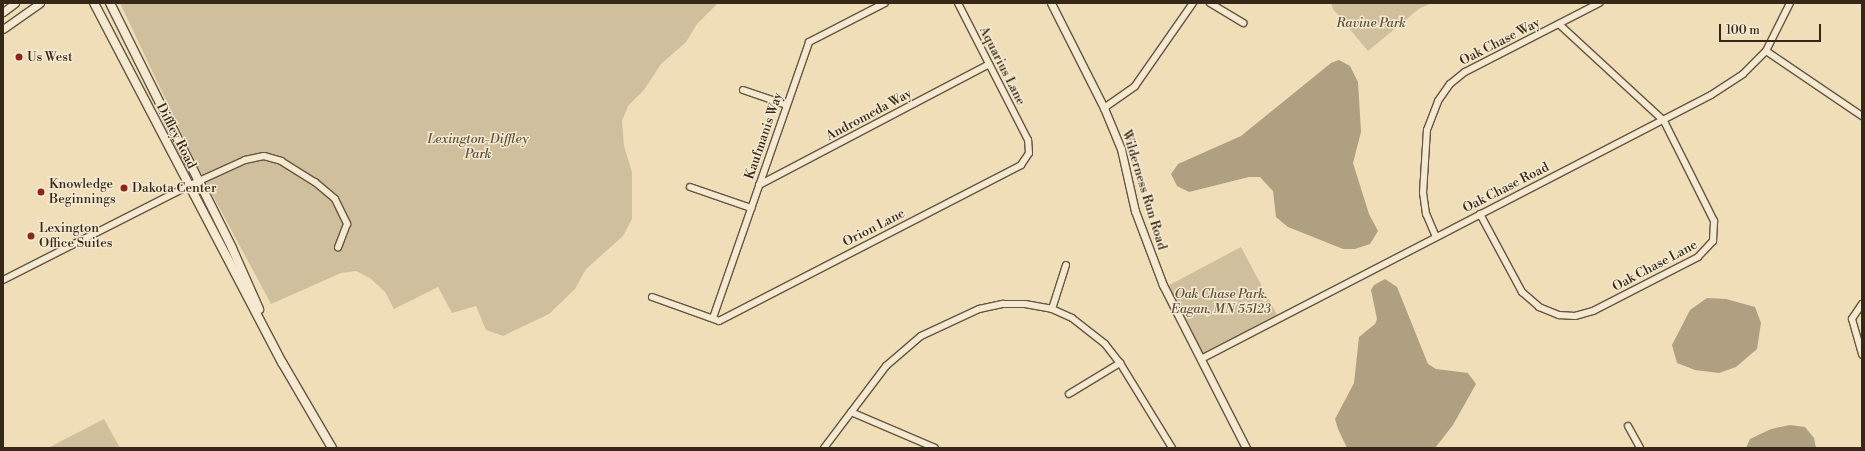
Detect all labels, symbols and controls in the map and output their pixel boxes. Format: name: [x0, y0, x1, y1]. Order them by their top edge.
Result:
park label: Ravine Park: [1336, 15, 1406, 31]
street label: Oak Chase Way: [1457, 15, 1543, 69]
scale bar: [1721, 16, 1823, 42]
text: 100 m: [1726, 23, 1760, 38]
street label: Aquarius Lane: [975, 24, 1029, 108]
place label: Us West: [27, 49, 73, 65]
marker: Us West: [14, 52, 24, 62]
street label: Andromeda Way: [823, 86, 915, 144]
street label: Kaufmanis Way: [742, 91, 786, 181]
street label: Diffley Road: [153, 101, 199, 171]
street label: Wilderness Run Road: [1118, 128, 1170, 252]
park label: Lexington-Diffley Park: [427, 132, 529, 163]
street label: Oak Chase Road: [1460, 160, 1552, 216]
place label: Knowledge Beginnings: [49, 177, 116, 208]
place label: Dakota Center: [132, 180, 216, 196]
marker: Dakota Center: [119, 183, 129, 193]
marker: Knowledge Beginnings: [36, 187, 46, 197]
street label: Orion Lane: [840, 206, 908, 250]
place label: Lexington Office Suites: [39, 221, 112, 252]
marker: Lexington Office Suites: [26, 231, 36, 241]
street label: Oak Chase Lane: [1610, 237, 1700, 295]
park label: Oak Chase Park, Eagan, MN 55123: [1171, 287, 1271, 318]

